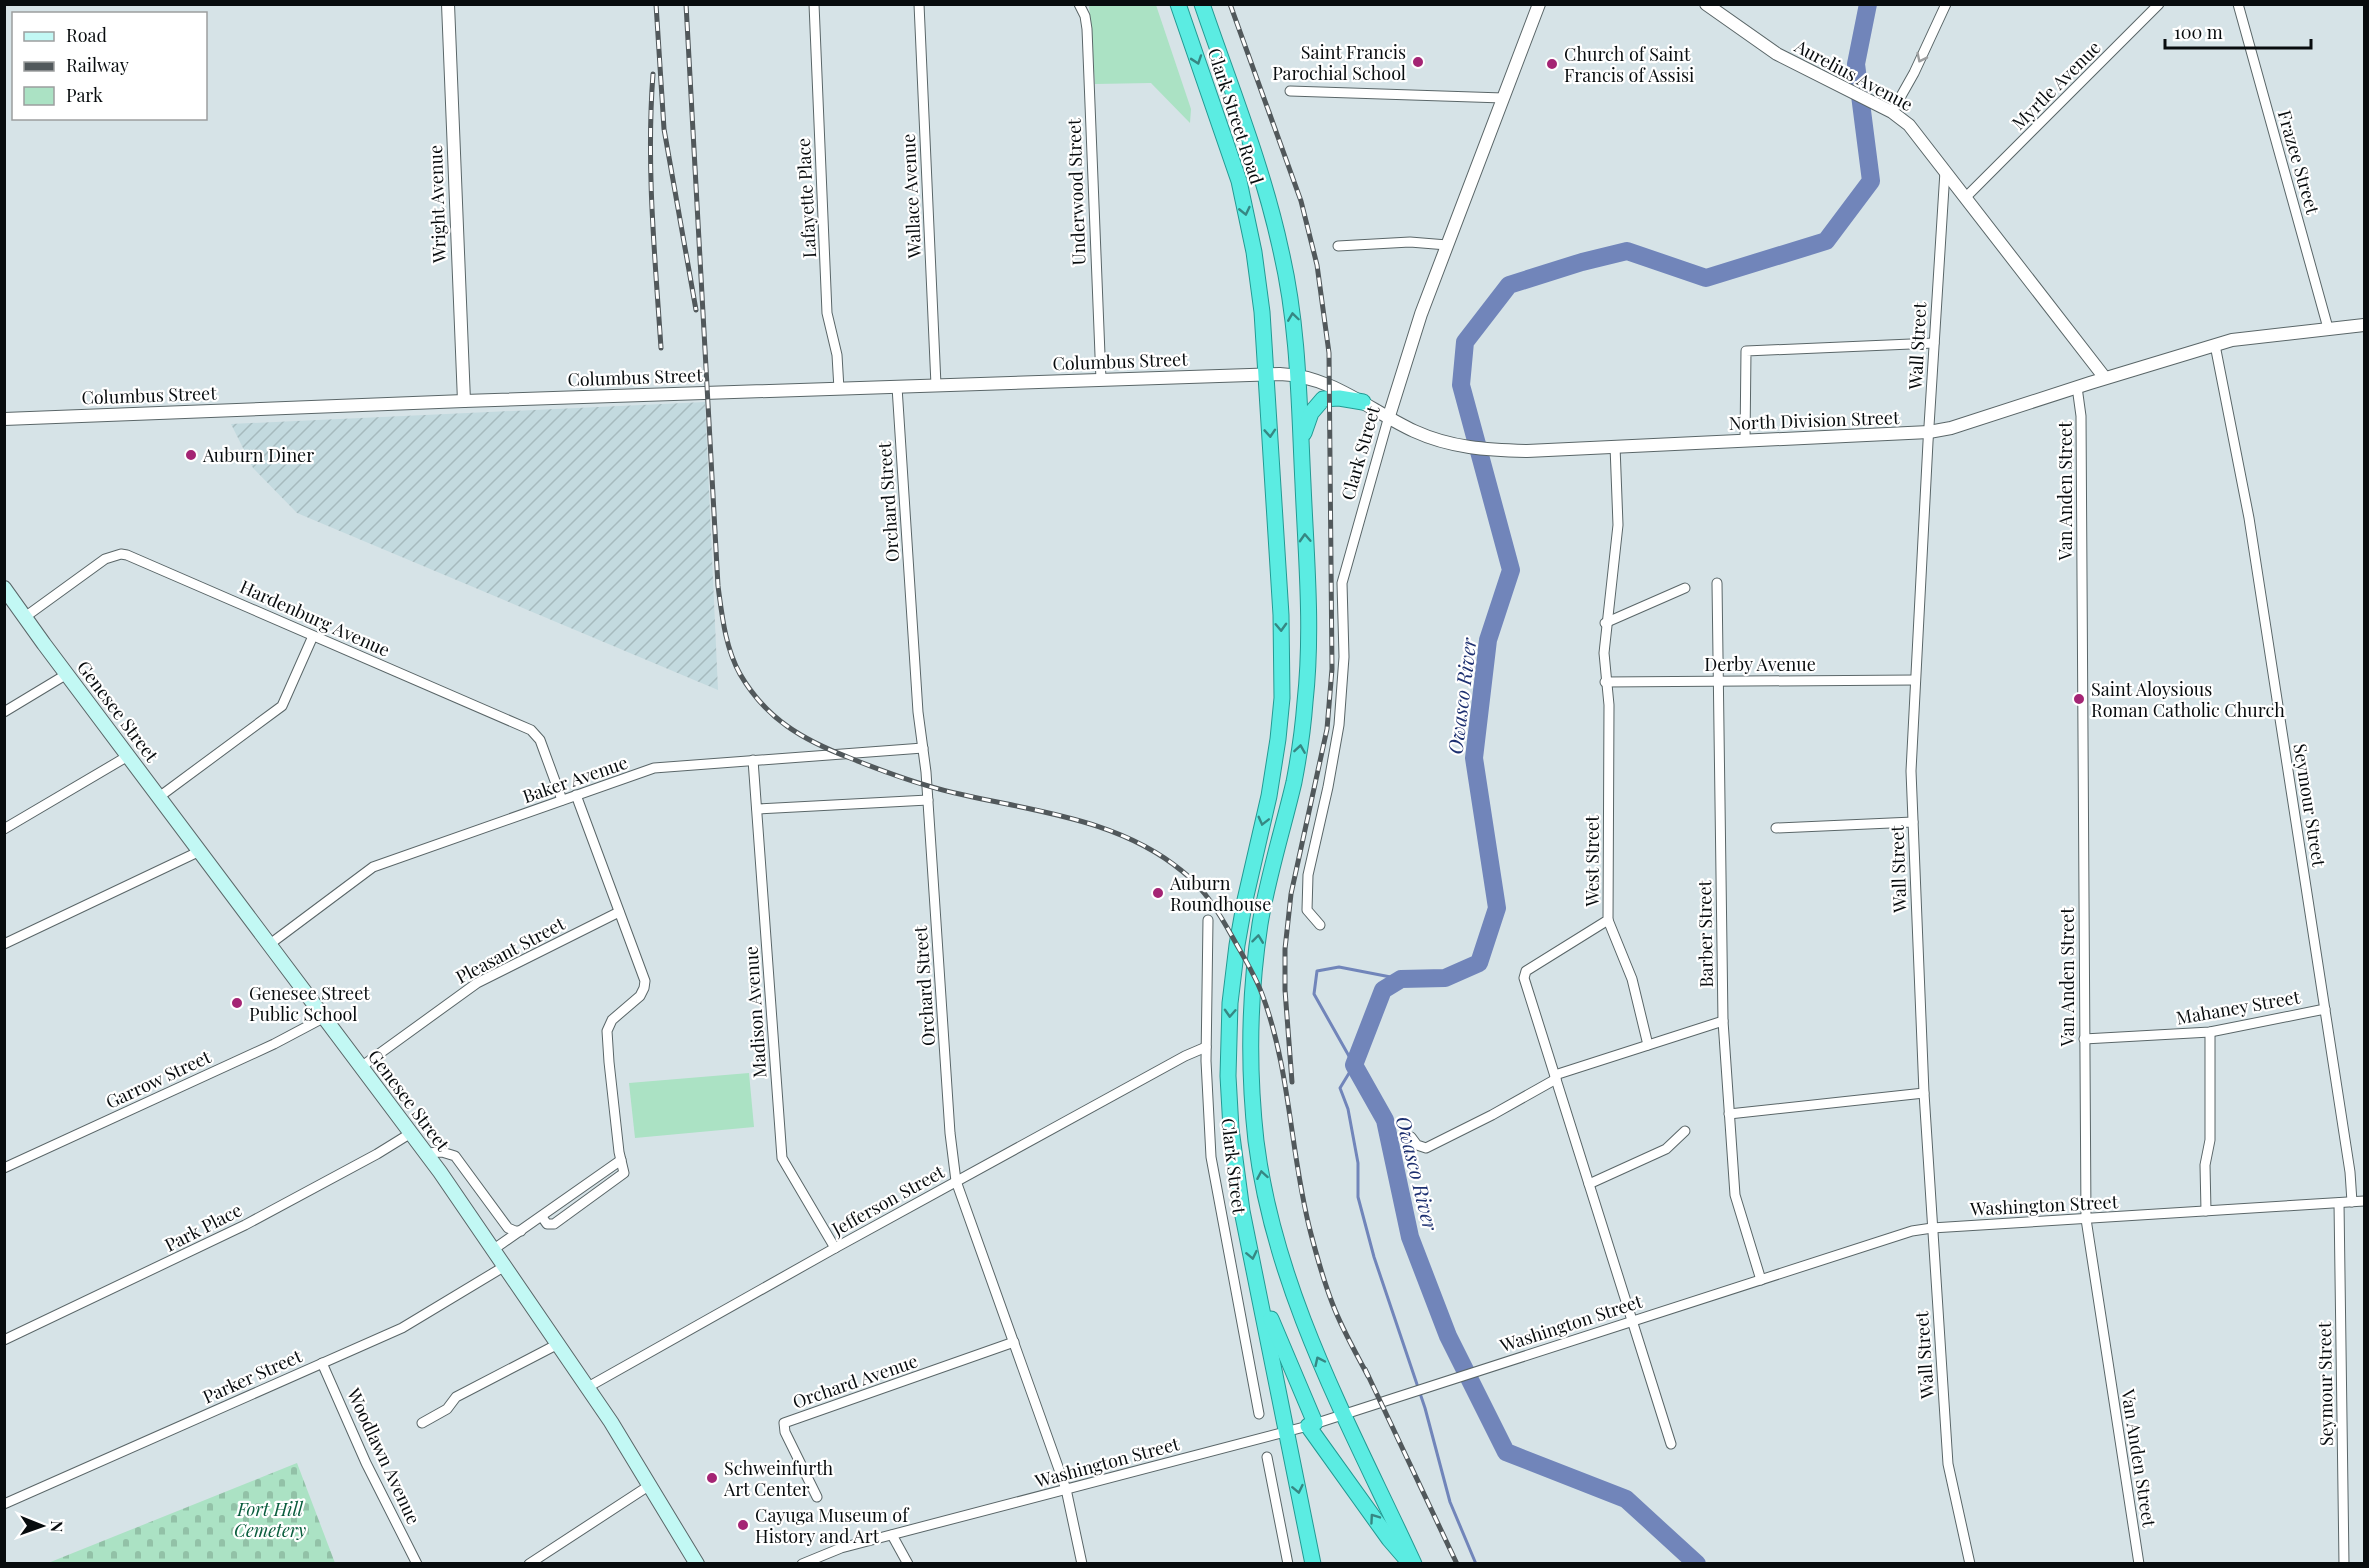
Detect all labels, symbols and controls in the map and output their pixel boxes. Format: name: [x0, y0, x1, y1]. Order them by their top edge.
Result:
legend: [12, 12, 207, 120]
scale bar: [2165, 12, 2310, 50]
text: 100 m: [2174, 20, 2223, 44]
text: Road: [66, 23, 107, 47]
street label: Aurelius Avenue: [1790, 33, 1917, 116]
street label: Myrtle Avenue: [2006, 35, 2106, 135]
place label: Saint Francis Parochial School: [1272, 40, 1406, 85]
place label: Church of Saint Francis of Assisi: [1564, 42, 1694, 87]
street label: Clark Street Road: [1203, 45, 1269, 188]
one-way arrow: [1917, 51, 1929, 62]
text: Railway: [66, 53, 129, 77]
one-way arrow: [1189, 54, 1202, 65]
marker: Saint Francis Parochial School: [1411, 55, 1425, 69]
marker: Church of Saint Francis of Assisi: [1545, 57, 1559, 71]
text: Park: [66, 83, 103, 107]
street label: Frazee Street: [2273, 107, 2325, 217]
street label: Underwood Street: [1061, 117, 1091, 266]
street label: Wallace Avenue: [896, 133, 926, 260]
street label: Lafayette Place: [791, 137, 821, 259]
street label: Wright Avenue: [423, 145, 451, 264]
one-way arrow: [1238, 206, 1251, 216]
street label: Wall Street: [1903, 301, 1931, 391]
one-way arrow: [1288, 313, 1300, 322]
street label: Columbus Street: [1052, 347, 1189, 375]
street label: Columbus Street: [567, 363, 704, 391]
street label: Columbus Street: [81, 381, 218, 409]
street label: Clark Street: [1335, 403, 1385, 503]
street label: North Division Street: [1728, 405, 1900, 435]
street label: Van Anden Street: [2053, 421, 2077, 562]
one-way arrow: [1263, 428, 1276, 437]
street label: Orchard Street: [872, 441, 904, 563]
place label: Auburn Diner: [202, 443, 314, 467]
marker: Auburn Diner: [184, 448, 198, 462]
one-way arrow: [1299, 533, 1312, 542]
street label: Hardenburg Avenue: [236, 574, 394, 662]
one-way arrow: [1275, 623, 1288, 632]
water label: Owasco River: [1440, 635, 1482, 756]
street label: Derby Avenue: [1704, 652, 1816, 676]
street label: Genesee Street: [72, 656, 164, 767]
place label: Saint Aloysious Roman Catholic Church: [2091, 677, 2285, 722]
marker: Saint Aloysious Roman Catholic Church: [2072, 692, 2086, 706]
street label: Seymour Street: [2288, 742, 2332, 869]
one-way arrow: [1293, 744, 1305, 754]
street label: Baker Avenue: [519, 750, 631, 808]
street label: West Street: [1580, 815, 1604, 908]
one-way arrow: [1258, 816, 1271, 826]
street label: Wall Street: [1884, 824, 1912, 914]
place label: Auburn Roundhouse: [1169, 871, 1271, 916]
street label: Barber Street: [1692, 879, 1718, 988]
marker: Auburn Roundhouse: [1151, 886, 1165, 900]
street label: Van Anden Street: [2055, 907, 2079, 1048]
street label: Pleasant Street: [451, 911, 569, 989]
street label: Orchard Street: [908, 925, 940, 1047]
one-way arrow: [1252, 935, 1264, 944]
street label: Madison Avenue: [738, 945, 772, 1079]
place label: Genesee Street Public School: [249, 981, 370, 1026]
street label: Mahaney Street: [2174, 984, 2302, 1030]
marker: Genesee Street Public School: [230, 996, 244, 1010]
one-way arrow: [1223, 1008, 1236, 1017]
street label: Garrow Street: [102, 1044, 215, 1114]
street label: Genesee Street: [363, 1045, 455, 1156]
water label: Owasco River: [1391, 1113, 1446, 1234]
street label: Clark Street: [1216, 1117, 1252, 1216]
street label: Jefferson Street: [827, 1159, 949, 1241]
one-way arrow: [1256, 1171, 1269, 1181]
street label: Washington Street: [1968, 1189, 2119, 1221]
street label: Park Place: [160, 1197, 246, 1257]
one-way arrow: [1244, 1250, 1257, 1260]
street label: Washington Street: [1496, 1289, 1646, 1358]
street label: Wall Street: [1909, 1310, 1939, 1400]
street label: Seymour Street: [2312, 1321, 2338, 1446]
street label: Parker Street: [199, 1343, 306, 1409]
street label: Orchard Avenue: [789, 1348, 921, 1414]
one-way arrow: [1315, 1356, 1327, 1367]
street label: Woodlawn Avenue: [342, 1383, 426, 1528]
street label: Van Anden Street: [2116, 1386, 2162, 1529]
street label: Washington Street: [1031, 1431, 1182, 1493]
place label: Schweinfurth Art Center: [723, 1456, 834, 1501]
marker: Schweinfurth Art Center: [705, 1471, 719, 1485]
one-way arrow: [1291, 1484, 1304, 1494]
north arrow: [12, 1496, 72, 1556]
park label: Fort Hill Cemetery: [234, 1497, 306, 1542]
place label: Cayuga Museum of History and Art: [755, 1503, 910, 1548]
one-way arrow: [1370, 1513, 1381, 1524]
marker: Cayuga Museum of History and Art: [736, 1518, 750, 1532]
text: N: [47, 1520, 68, 1533]

